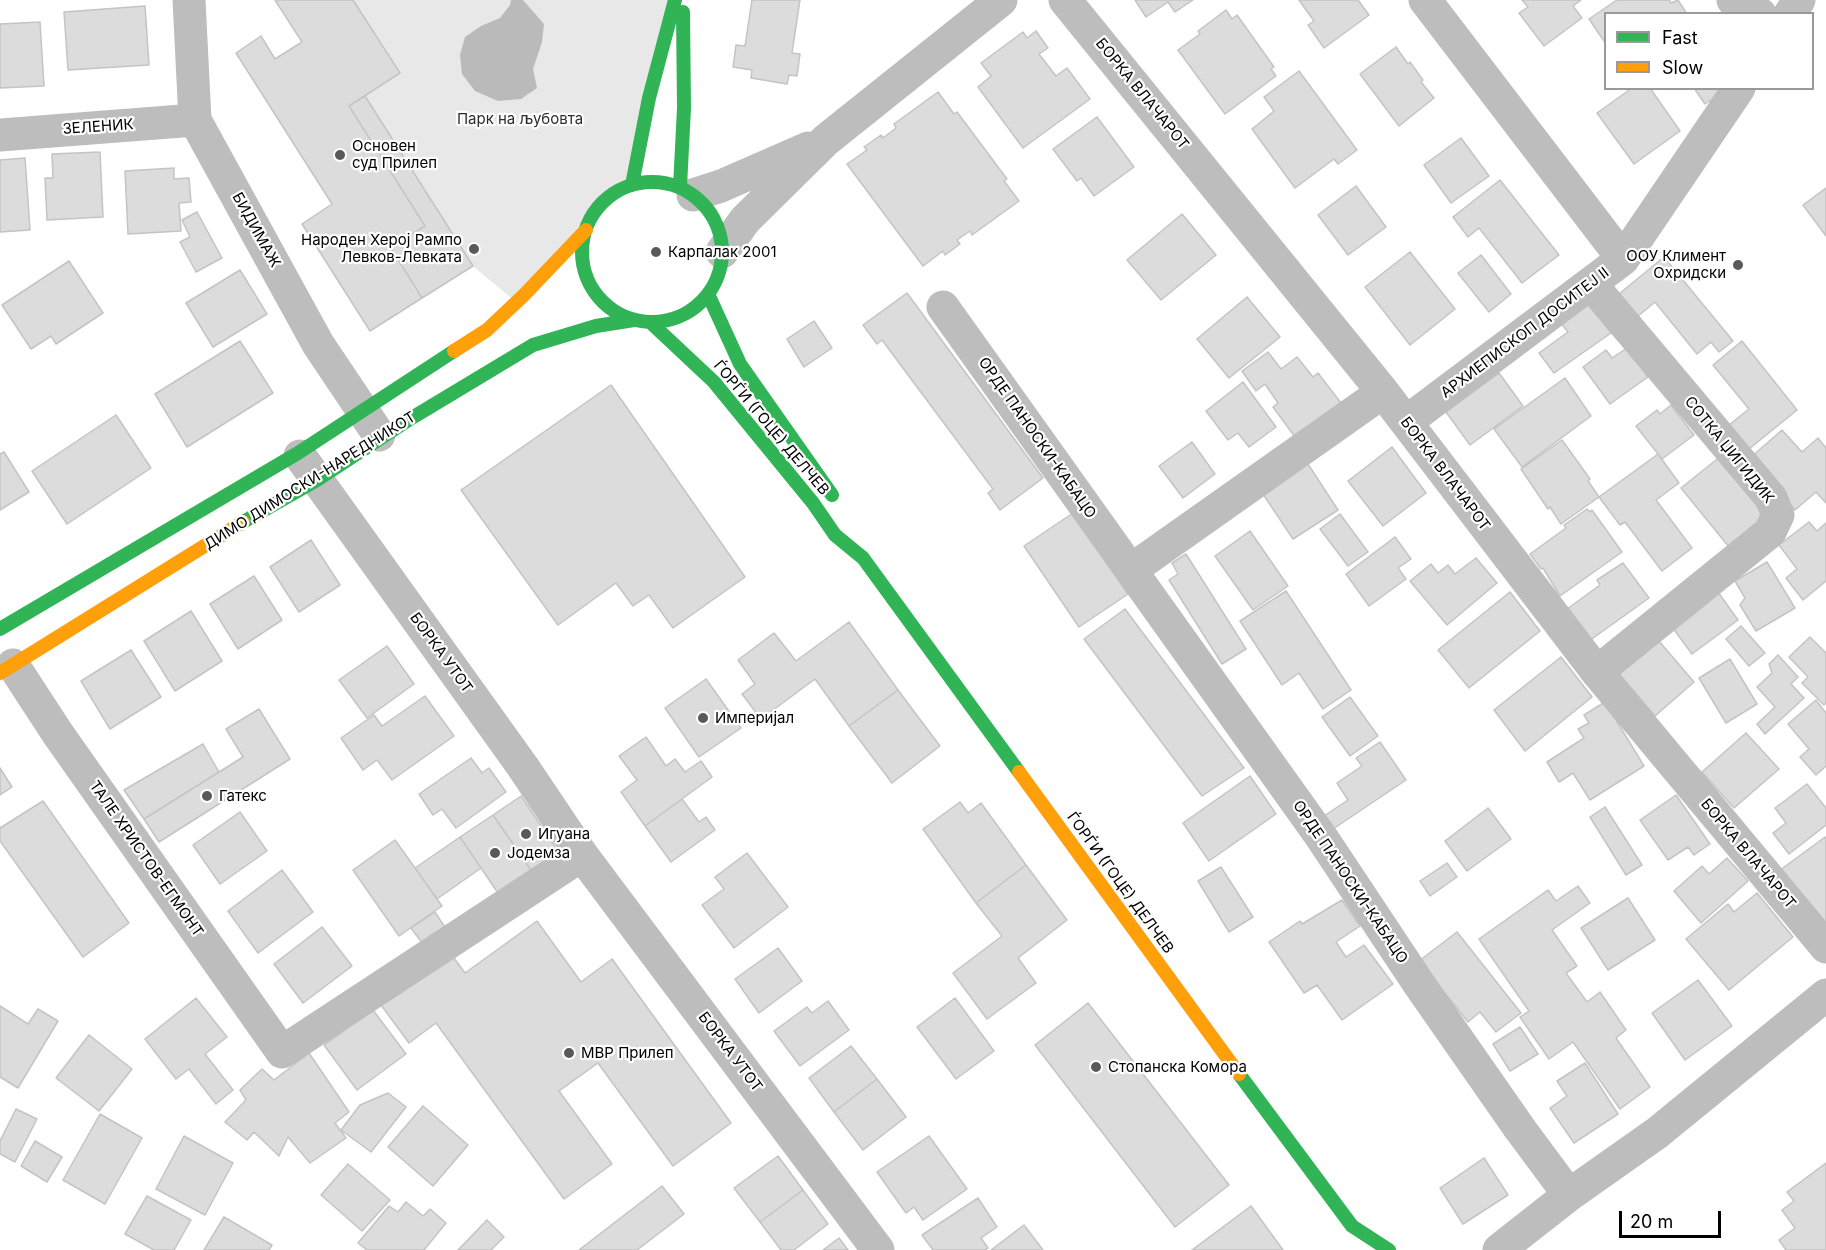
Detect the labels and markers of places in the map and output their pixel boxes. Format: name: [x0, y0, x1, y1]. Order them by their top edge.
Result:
place label: Основен суд Прилеп: [352, 137, 437, 172]
marker: Основен суд Прилеп: [333, 148, 347, 162]
place label: Народен Херој Рампо Левков-Левката: [301, 231, 462, 266]
marker: Народен Херој Рампо Левков-Левката: [467, 242, 481, 256]
place label: Карпалак 2001: [668, 243, 777, 261]
marker: Карпалак 2001: [649, 245, 663, 259]
place label: ООУ Климент Охридски: [1626, 247, 1726, 282]
marker: ООУ Климент Охридски: [1731, 258, 1745, 272]
place label: Империјал: [715, 709, 794, 727]
marker: Империјал: [696, 711, 710, 725]
place label: Гатекс: [219, 787, 267, 805]
marker: Гатекс: [200, 789, 214, 803]
place label: Игуана: [538, 825, 590, 843]
marker: Игуана: [519, 827, 533, 841]
place label: Јодемза: [507, 844, 570, 862]
marker: Јодемза: [488, 846, 502, 860]
place label: МВР Прилеп: [581, 1044, 674, 1062]
marker: МВР Прилеп: [562, 1046, 576, 1060]
place label: Стопанска Комора: [1108, 1058, 1247, 1076]
marker: Стопанска Комора: [1089, 1060, 1103, 1074]

